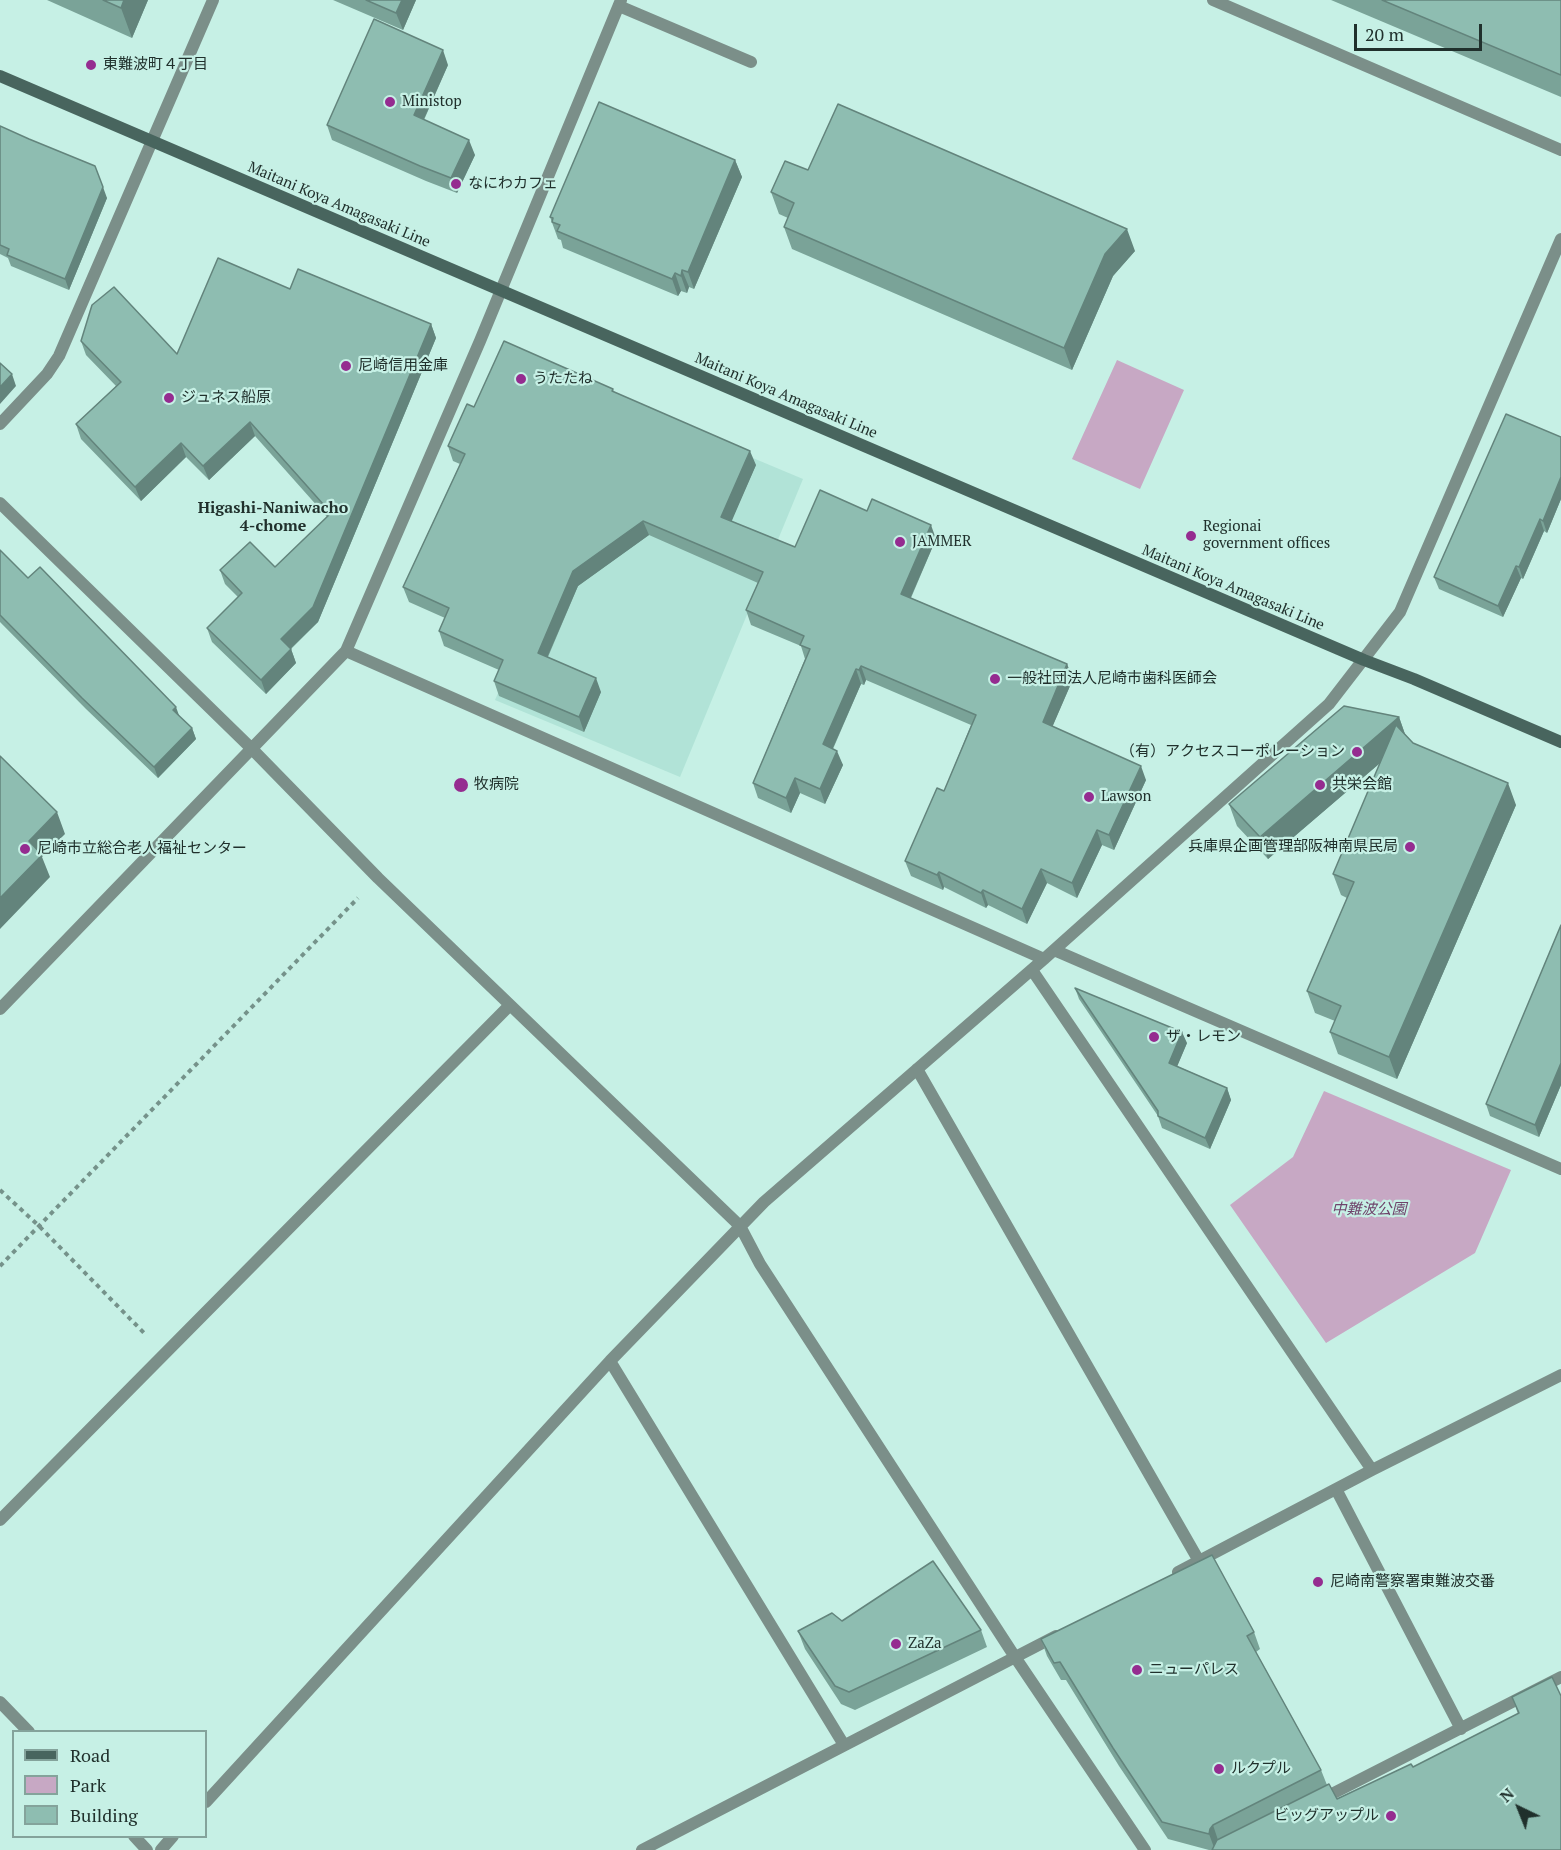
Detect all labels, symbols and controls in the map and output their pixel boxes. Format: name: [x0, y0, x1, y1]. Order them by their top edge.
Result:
scale bar: [1357, 12, 1484, 50]
text: 20 m: [1365, 22, 1404, 46]
place label: 東難波町４丁目: [103, 56, 208, 74]
marker: 東難波町４丁目: [84, 58, 98, 72]
place label: Ministop: [402, 93, 462, 111]
marker: Ministop: [383, 95, 397, 109]
street label: Maitani Koya Amagasaki Line: [245, 158, 433, 252]
place label: なにわカフェ: [468, 175, 558, 193]
marker: なにわカフェ: [449, 177, 463, 191]
street label: Maitani Koya Amagasaki Line: [692, 349, 880, 443]
place label: 尼崎信用金庫: [358, 357, 448, 375]
marker: 尼崎信用金庫: [339, 359, 353, 373]
place label: うたたね: [533, 370, 593, 388]
marker: うたたね: [514, 372, 528, 386]
place label: ジュネス船原: [181, 389, 271, 407]
marker: ジュネス船原: [162, 391, 176, 405]
district label: Higashi-Naniwacho 4-chome: [198, 498, 348, 536]
place label: Regionai government offices: [1203, 518, 1330, 553]
marker: Regionai government offices: [1184, 529, 1198, 543]
place label: JAMMER: [912, 533, 972, 551]
marker: JAMMER: [893, 535, 907, 549]
street label: Maitani Koya Amagasaki Line: [1139, 541, 1327, 635]
place label: 一般社団法人尼崎市歯科医師会: [1007, 670, 1217, 688]
marker: 一般社団法人尼崎市歯科医師会: [988, 672, 1002, 686]
place label: （有）アクセスコーポレーション: [1120, 743, 1345, 761]
marker: （有）アクセスコーポレーション: [1350, 745, 1364, 759]
marker: 牧病院: [452, 776, 470, 794]
place label: 牧病院: [474, 776, 519, 794]
place label: 共栄会館: [1332, 776, 1392, 794]
marker: 共栄会館: [1313, 778, 1327, 792]
place label: Lawson: [1101, 788, 1151, 806]
marker: Lawson: [1082, 790, 1096, 804]
place label: 兵庫県企画管理部阪神南県民局: [1188, 838, 1398, 856]
place label: 尼崎市立総合老人福祉センター: [37, 840, 247, 858]
marker: 兵庫県企画管理部阪神南県民局: [1403, 840, 1417, 854]
marker: 尼崎市立総合老人福祉センター: [18, 842, 32, 856]
place label: ザ・レモン: [1166, 1028, 1241, 1046]
marker: ザ・レモン: [1147, 1030, 1161, 1044]
park label: 中難波公園: [1332, 1201, 1406, 1219]
place label: 尼崎南警察署東難波交番: [1330, 1573, 1495, 1591]
marker: 尼崎南警察署東難波交番: [1311, 1575, 1325, 1589]
place label: ZaZa: [908, 1635, 941, 1653]
marker: ZaZa: [889, 1637, 903, 1651]
place label: ニューパレス: [1149, 1661, 1239, 1679]
marker: ニューパレス: [1130, 1663, 1144, 1677]
legend: [12, 1730, 207, 1838]
text: Road: [70, 1743, 110, 1767]
place label: ルクプル: [1231, 1760, 1291, 1778]
marker: ルクプル: [1212, 1762, 1226, 1776]
text: Park: [70, 1773, 106, 1797]
north arrow: [1489, 1778, 1549, 1838]
text: N: [1495, 1783, 1519, 1807]
text: Building: [70, 1803, 138, 1827]
place label: ビッグアップル: [1274, 1807, 1379, 1825]
marker: ビッグアップル: [1384, 1809, 1398, 1823]

